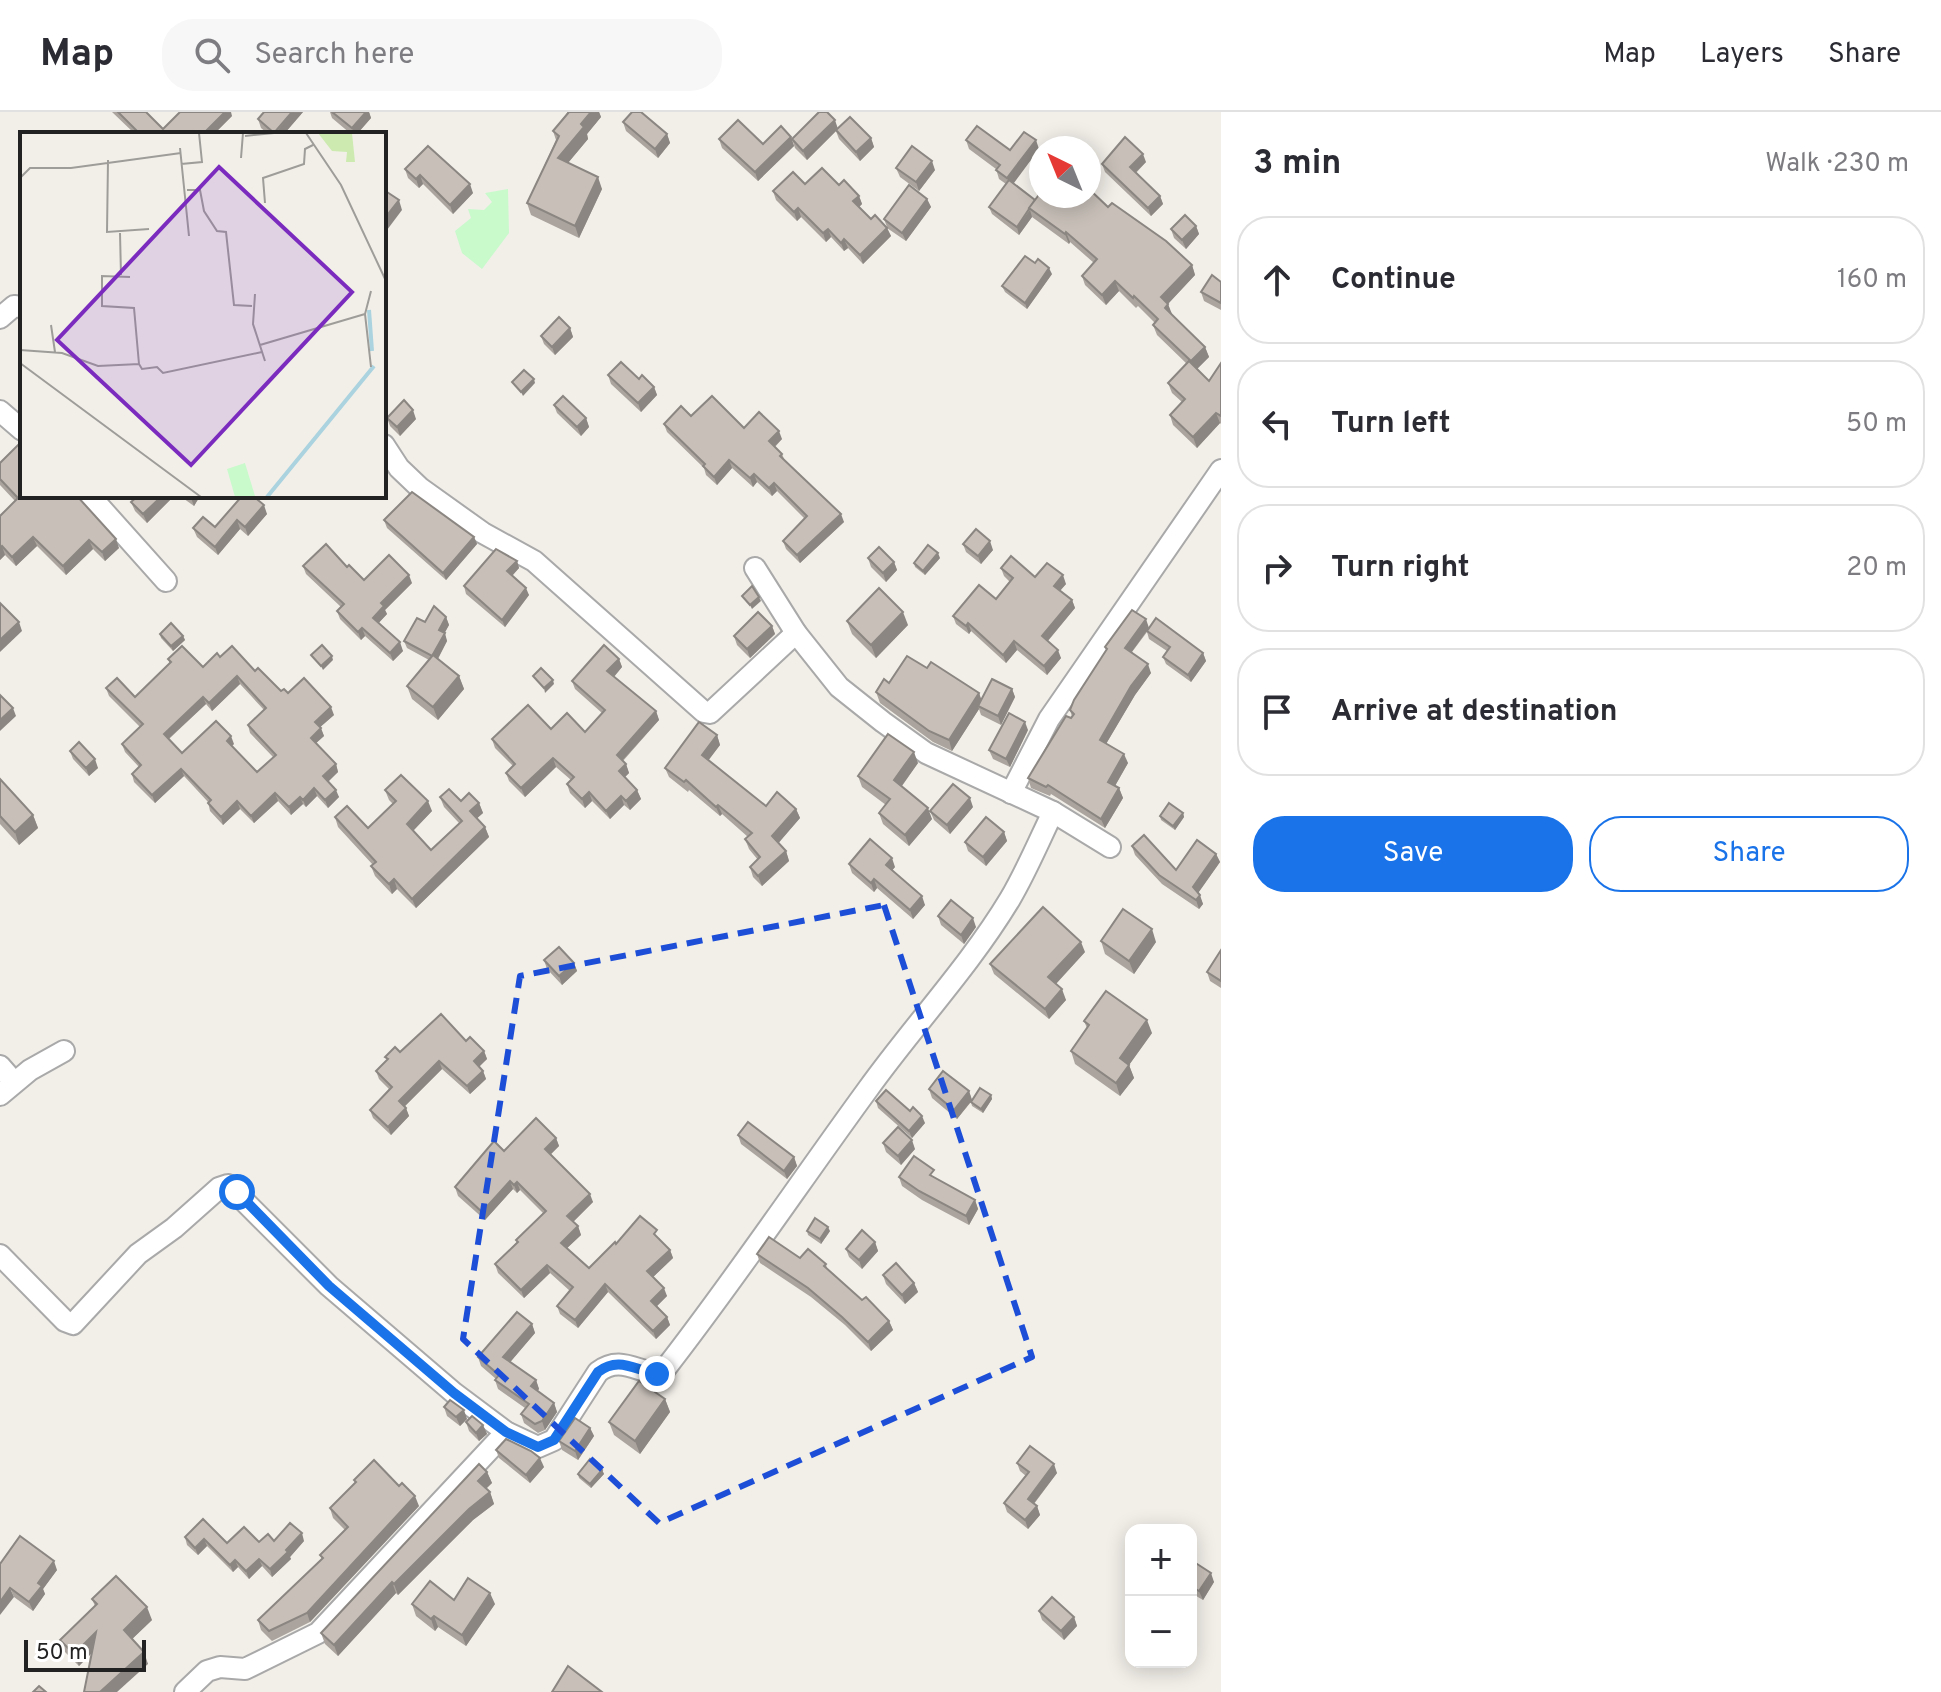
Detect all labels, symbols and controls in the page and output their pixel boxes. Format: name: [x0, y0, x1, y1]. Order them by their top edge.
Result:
search box: [162, 19, 722, 91]
text: Map: [40, 31, 114, 80]
icon: search: [190, 33, 234, 77]
text: Search here: [254, 37, 414, 74]
text: Map: [1603, 37, 1656, 73]
text: Layers: [1700, 37, 1784, 73]
text: Share: [1828, 37, 1901, 73]
inset map: [20, 132, 386, 498]
north arrow: [1029, 136, 1101, 208]
text: 3 min: [1253, 143, 1341, 186]
text: Walk · 230 m: [1765, 148, 1909, 181]
icon: ahead: [1255, 258, 1299, 302]
text: Continue: [1331, 262, 1456, 299]
text: 160 m: [1837, 264, 1907, 297]
icon: left: [1255, 402, 1299, 446]
text: Turn left: [1331, 406, 1451, 443]
text: 50 m: [1846, 408, 1907, 441]
icon: right: [1255, 546, 1299, 590]
text: Turn right: [1331, 550, 1469, 587]
text: 20 m: [1846, 552, 1907, 585]
icon: arrive: [1255, 690, 1299, 734]
text: Arrive at destination: [1331, 694, 1617, 731]
button: Save: [1253, 816, 1573, 892]
button: Share: [1589, 816, 1909, 892]
route start: [219, 1174, 255, 1210]
route end: [639, 1356, 675, 1392]
map controls: [1125, 1524, 1197, 1668]
button: +: [1125, 1524, 1197, 1596]
button: −: [1125, 1596, 1197, 1668]
scale bar: [24, 1636, 146, 1672]
text: 50 m: [36, 1640, 88, 1667]

